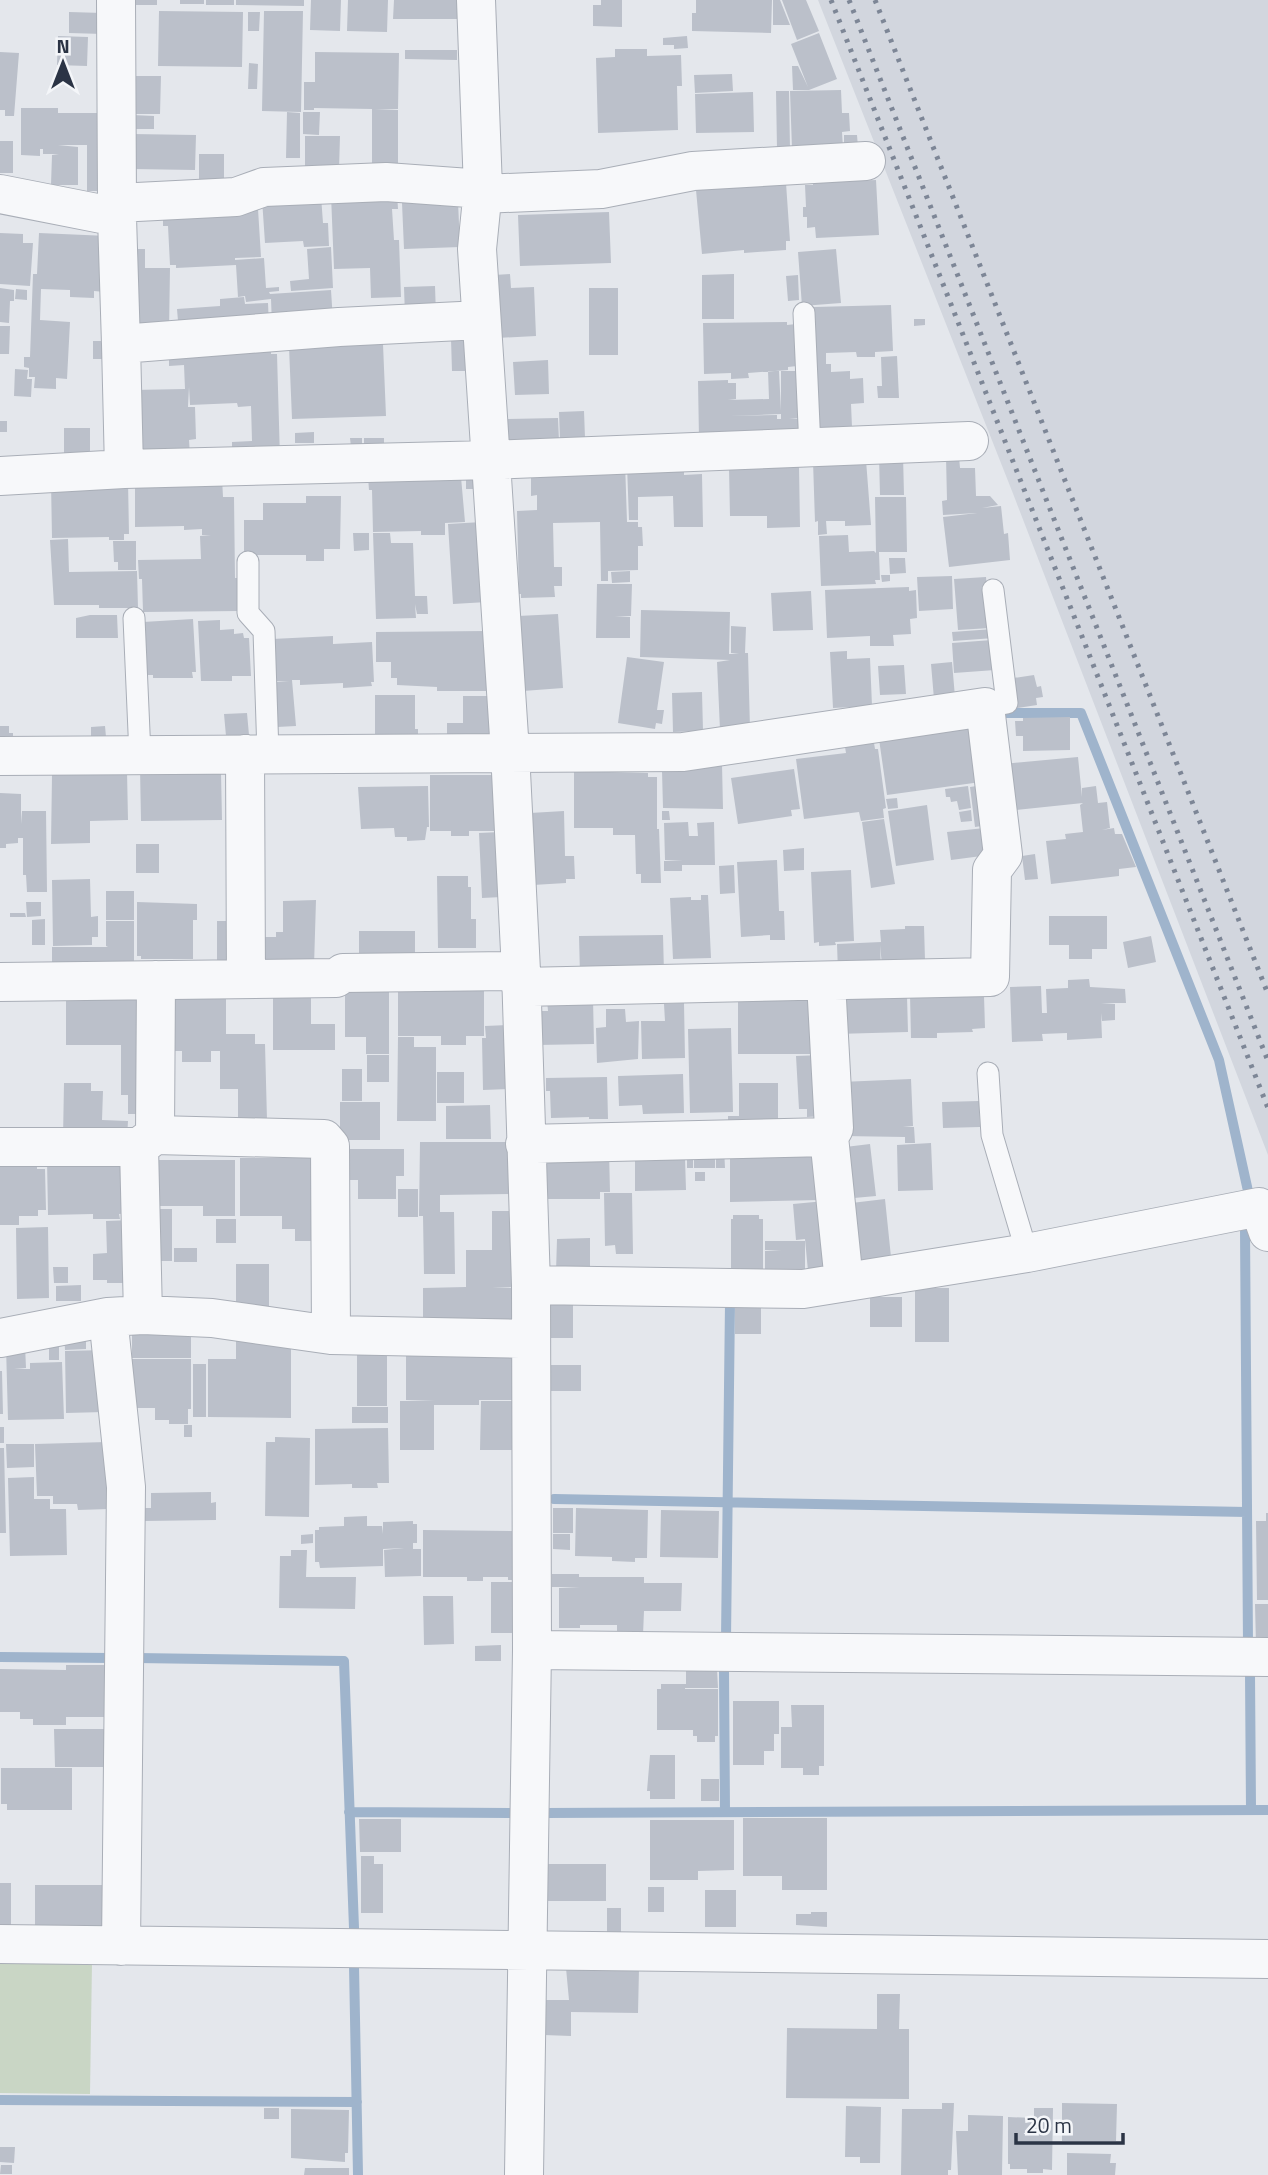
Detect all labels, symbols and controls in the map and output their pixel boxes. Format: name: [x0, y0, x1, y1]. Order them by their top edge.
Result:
north arrow: [28, 28, 98, 98]
text: N: [56, 31, 70, 60]
scale bar: [1016, 2102, 1123, 2146]
text: 20 m: [1026, 2109, 1072, 2141]

